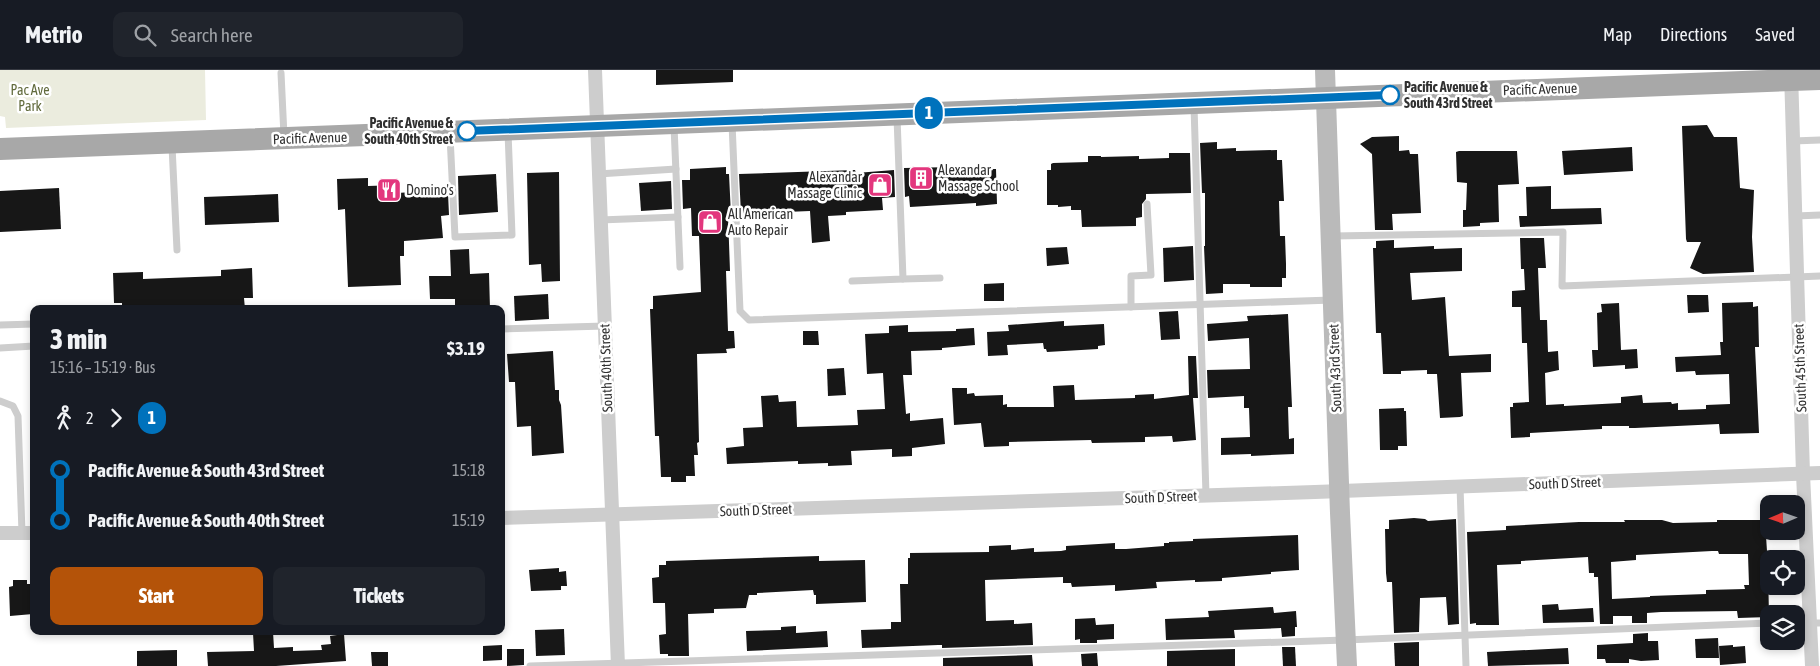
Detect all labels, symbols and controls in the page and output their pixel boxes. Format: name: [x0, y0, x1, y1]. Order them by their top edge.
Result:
search box: [113, 12, 463, 57]
text: Metrio: [25, 21, 83, 48]
icon: search: [131, 21, 159, 49]
text: Search here: [171, 24, 253, 46]
text: Map: [1603, 24, 1632, 45]
text: Directions: [1660, 24, 1727, 45]
text: Saved: [1755, 24, 1795, 45]
place label: Pacific Avenue & South 43rd Street: [1404, 79, 1493, 111]
street label: Pacific Avenue: [1503, 80, 1577, 98]
park label: Pac Ave Park: [10, 82, 50, 114]
marker: Pacific Avenue & South 43rd Street: [1380, 85, 1400, 105]
line badge: 1: [913, 97, 945, 129]
text: 1: [925, 102, 933, 123]
place label: Pacific Avenue & South 40th Street: [364, 115, 454, 147]
marker: Pacific Avenue & South 40th Street: [457, 121, 477, 141]
street label: Pacific Avenue: [273, 129, 347, 147]
place label: Alexandar Massage School: [938, 162, 1019, 194]
building icon: Alexandar Massage School: [908, 165, 934, 191]
place label: Alexandar Massage Clinic: [787, 169, 863, 201]
shop icon: Alexandar Massage Clinic: [867, 172, 893, 198]
restaurant icon: Domino's: [376, 177, 402, 203]
place label: Domino's: [406, 182, 454, 198]
place label: All American Auto Repair: [728, 206, 793, 238]
shop icon: All American Auto Repair: [697, 209, 723, 235]
text: 3 min: [50, 323, 107, 355]
street label: South 40th Street: [596, 323, 616, 413]
street label: South 43rd Street: [1325, 323, 1345, 413]
street label: South 45th Street: [1790, 323, 1810, 413]
text: $3.19: [447, 337, 485, 359]
text: 15:16 – 15:19 · Bus: [50, 358, 155, 376]
icon: walk: [50, 404, 78, 432]
icon: forward: [102, 404, 130, 432]
text: 1: [148, 407, 156, 428]
text: 2: [86, 409, 94, 427]
text: Pacific Avenue & South 43rd Street: [88, 459, 324, 481]
text: 15:18: [452, 461, 485, 479]
street label: South D Street: [1529, 474, 1601, 492]
street label: South D Street: [1125, 488, 1197, 506]
north arrow: [1760, 495, 1805, 540]
map controls: [1760, 495, 1805, 650]
street label: South D Street: [720, 501, 792, 519]
text: Pacific Avenue & South 40th Street: [88, 509, 324, 531]
text: 15:19: [452, 511, 485, 529]
button: locate: [1760, 550, 1805, 595]
button: Start: [50, 567, 263, 625]
button: Tickets: [273, 567, 485, 625]
button: layers: [1760, 605, 1805, 650]

